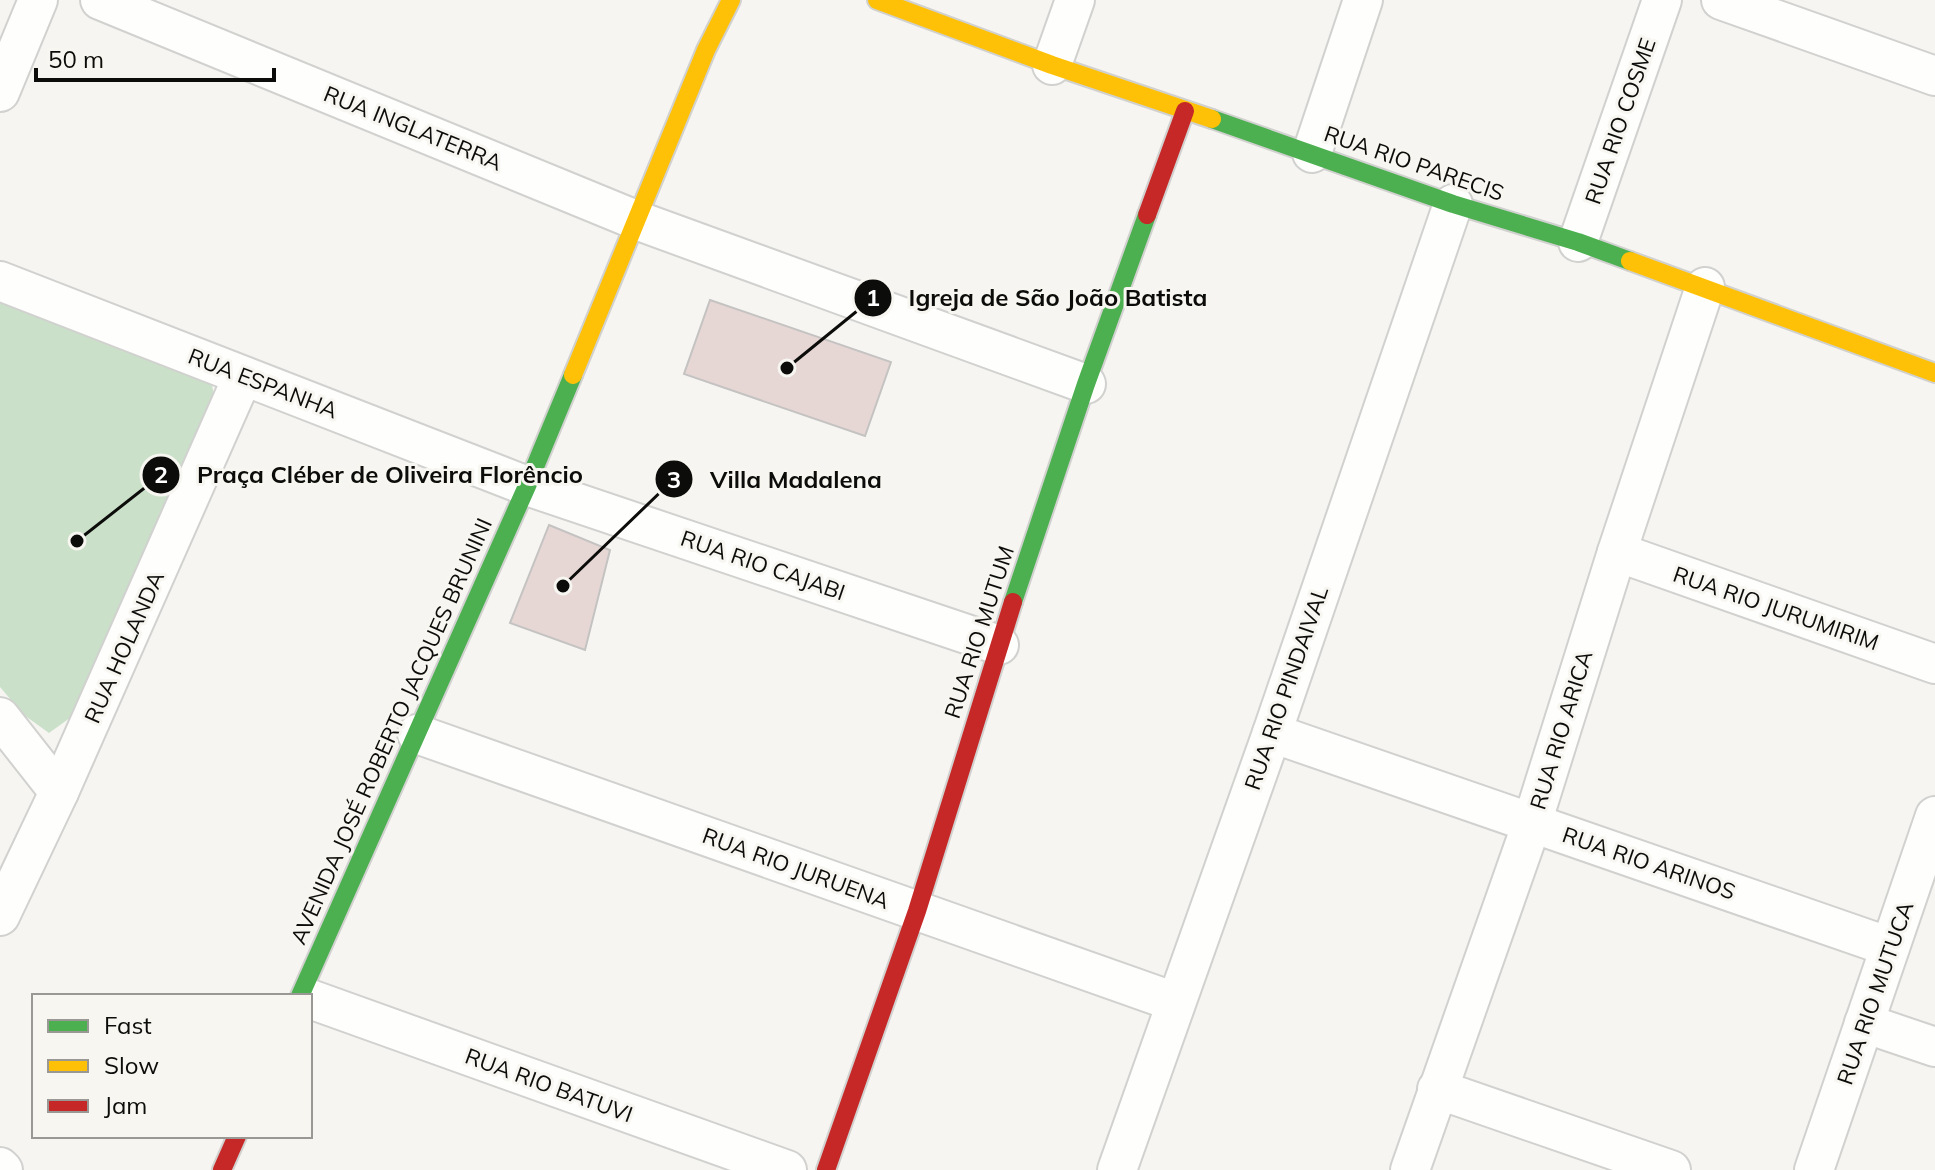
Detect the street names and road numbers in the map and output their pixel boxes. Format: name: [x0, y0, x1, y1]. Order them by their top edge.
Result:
street label: RUA RIO COSME: [1578, 34, 1662, 208]
street label: RUA INGLATERRA: [320, 79, 506, 177]
street label: RUA RIO PARECIS: [1320, 119, 1508, 207]
street label: RUA ESPANHA: [184, 342, 342, 424]
street label: AVENIDA JOSÉ ROBERTO JACQUES BRUNINI: [284, 514, 498, 948]
street label: RUA RIO CAJABI: [677, 524, 849, 606]
street label: RUA RIO MUTUM: [938, 542, 1020, 722]
street label: RUA RIO JURUMIRIM: [1669, 560, 1883, 656]
street label: RUA HOLANDA: [78, 567, 170, 727]
street label: RUA RIO PINDAIVAL: [1238, 582, 1334, 794]
street label: RUA RIO ARICA: [1524, 647, 1598, 813]
street label: RUA RIO ARINOS: [1559, 820, 1739, 906]
street label: RUA RIO JURUENA: [699, 821, 893, 915]
street label: RUA RIO MUTUCA: [1831, 898, 1919, 1088]
street label: RUA RIO BATUVI: [461, 1042, 637, 1128]

